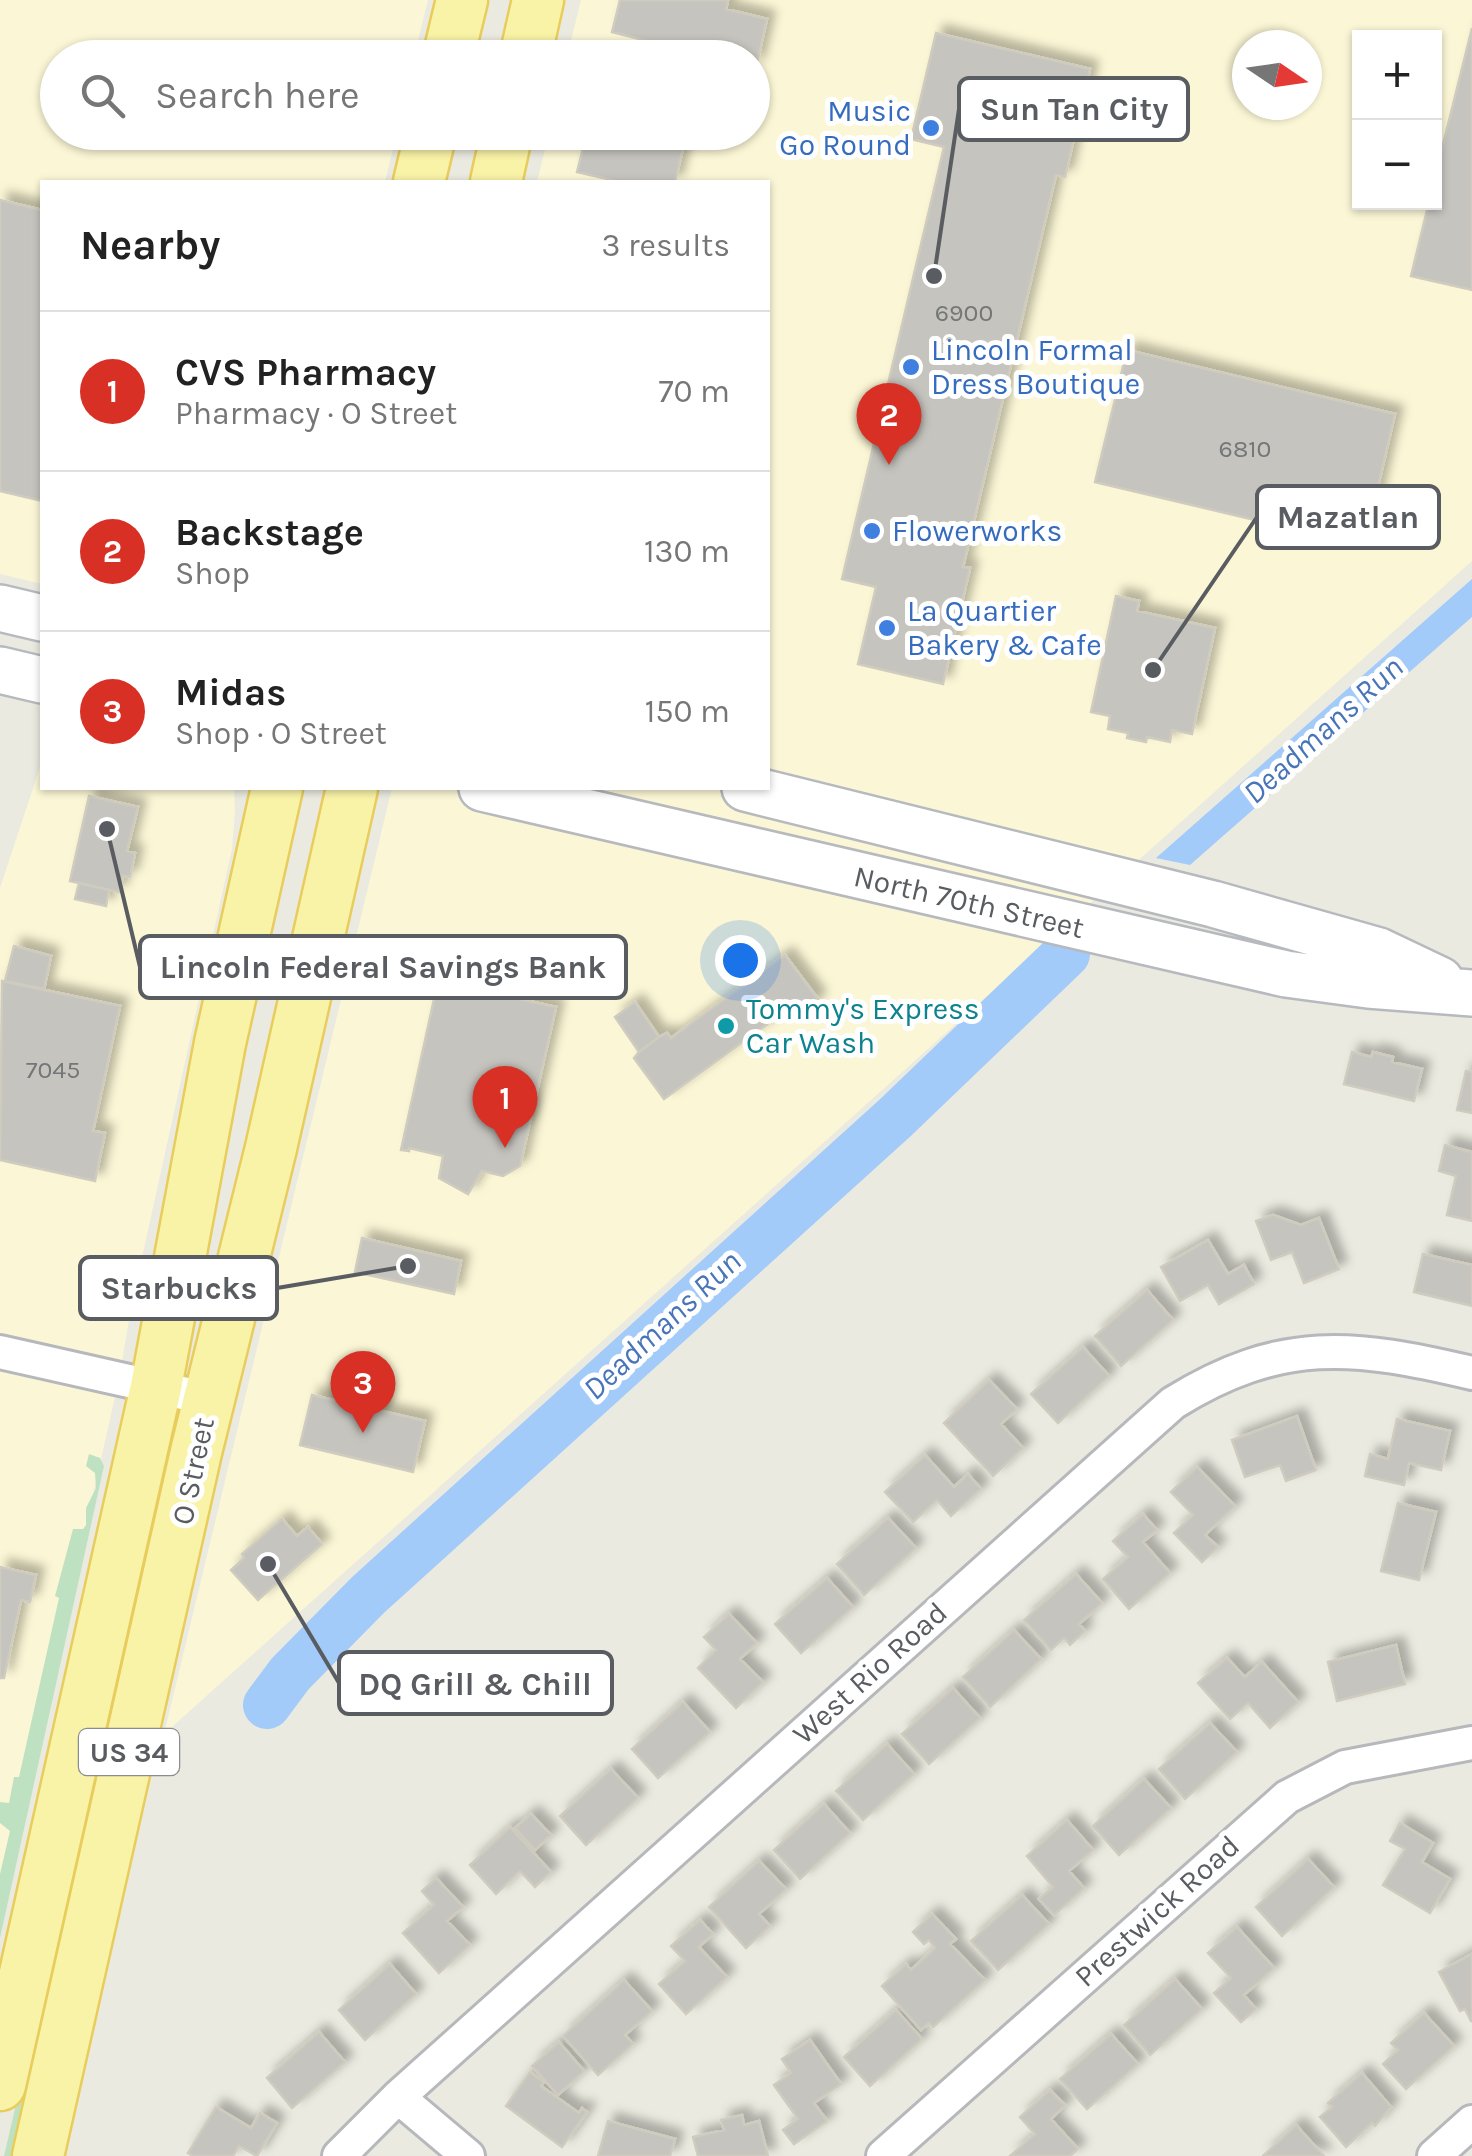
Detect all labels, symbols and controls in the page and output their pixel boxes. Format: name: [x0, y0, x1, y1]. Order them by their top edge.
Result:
north arrow: [1232, 30, 1322, 120]
map controls: [1352, 30, 1442, 210]
button: +: [1352, 30, 1442, 120]
search box: [40, 40, 770, 150]
icon: search: [75, 68, 130, 123]
text: Search here: [155, 73, 359, 118]
callout: Sun Tan City: [959, 78, 1188, 140]
text: Sun Tan City: [980, 91, 1168, 128]
place label: Music Go Round: [779, 93, 911, 163]
marker: Music Go Round: [920, 117, 942, 139]
button: −: [1352, 120, 1442, 210]
text: Nearby: [80, 220, 220, 270]
text: 3 results: [602, 227, 730, 264]
house number: 6900: [935, 298, 993, 327]
place label: Lincoln Formal Dress Boutique: [931, 332, 1140, 402]
text: CVS Pharmacy: [175, 350, 436, 395]
marker: Lincoln Formal Dress Boutique: [900, 356, 922, 378]
text: 1: [107, 373, 118, 410]
text: 70 m: [658, 373, 730, 410]
pin: 2: [856, 382, 922, 465]
text: Pharmacy · O Street: [175, 395, 457, 432]
house number: 6810: [1219, 434, 1271, 463]
callout: Mazatlan: [1257, 486, 1439, 548]
text: Mazatlan: [1277, 499, 1419, 536]
text: Backstage: [175, 510, 364, 555]
place label: Flowerworks: [892, 513, 1062, 549]
marker: Flowerworks: [861, 520, 883, 542]
text: 2: [103, 533, 122, 570]
text: 130 m: [644, 533, 730, 570]
text: Shop: [175, 555, 250, 592]
place label: La Quartier Bakery & Cafe: [907, 593, 1102, 663]
marker: La Quartier Bakery & Cafe: [876, 617, 898, 639]
water label: Deadmans Run: [1236, 649, 1410, 811]
text: Midas: [175, 670, 286, 715]
text: 3: [103, 693, 122, 730]
text: 150 m: [645, 693, 730, 730]
text: Shop · O Street: [175, 715, 387, 752]
street label: North 70th Street: [850, 858, 1088, 946]
your location: [715, 935, 766, 986]
callout: Lincoln Federal Savings Bank: [140, 936, 626, 998]
text: Lincoln Federal Savings Bank: [160, 949, 606, 986]
place label: Tommy's Express Car Wash: [746, 991, 980, 1061]
marker: Tommy's Express Car Wash: [715, 1015, 737, 1037]
house number: 7045: [26, 1055, 80, 1084]
pin: 1: [472, 1066, 538, 1148]
water label: Deadmans Run: [576, 1243, 748, 1407]
callout: Starbucks: [80, 1257, 277, 1319]
text: Starbucks: [101, 1270, 257, 1307]
pin: 3: [330, 1350, 396, 1433]
street label: O Street: [164, 1414, 222, 1528]
street label: West Rio Road: [785, 1594, 955, 1752]
callout: DQ Grill & Chill: [339, 1652, 612, 1714]
text: DQ Grill & Chill: [358, 1666, 592, 1703]
road number: US 34: [79, 1729, 179, 1775]
street label: Prestwick Road: [1067, 1828, 1247, 1994]

